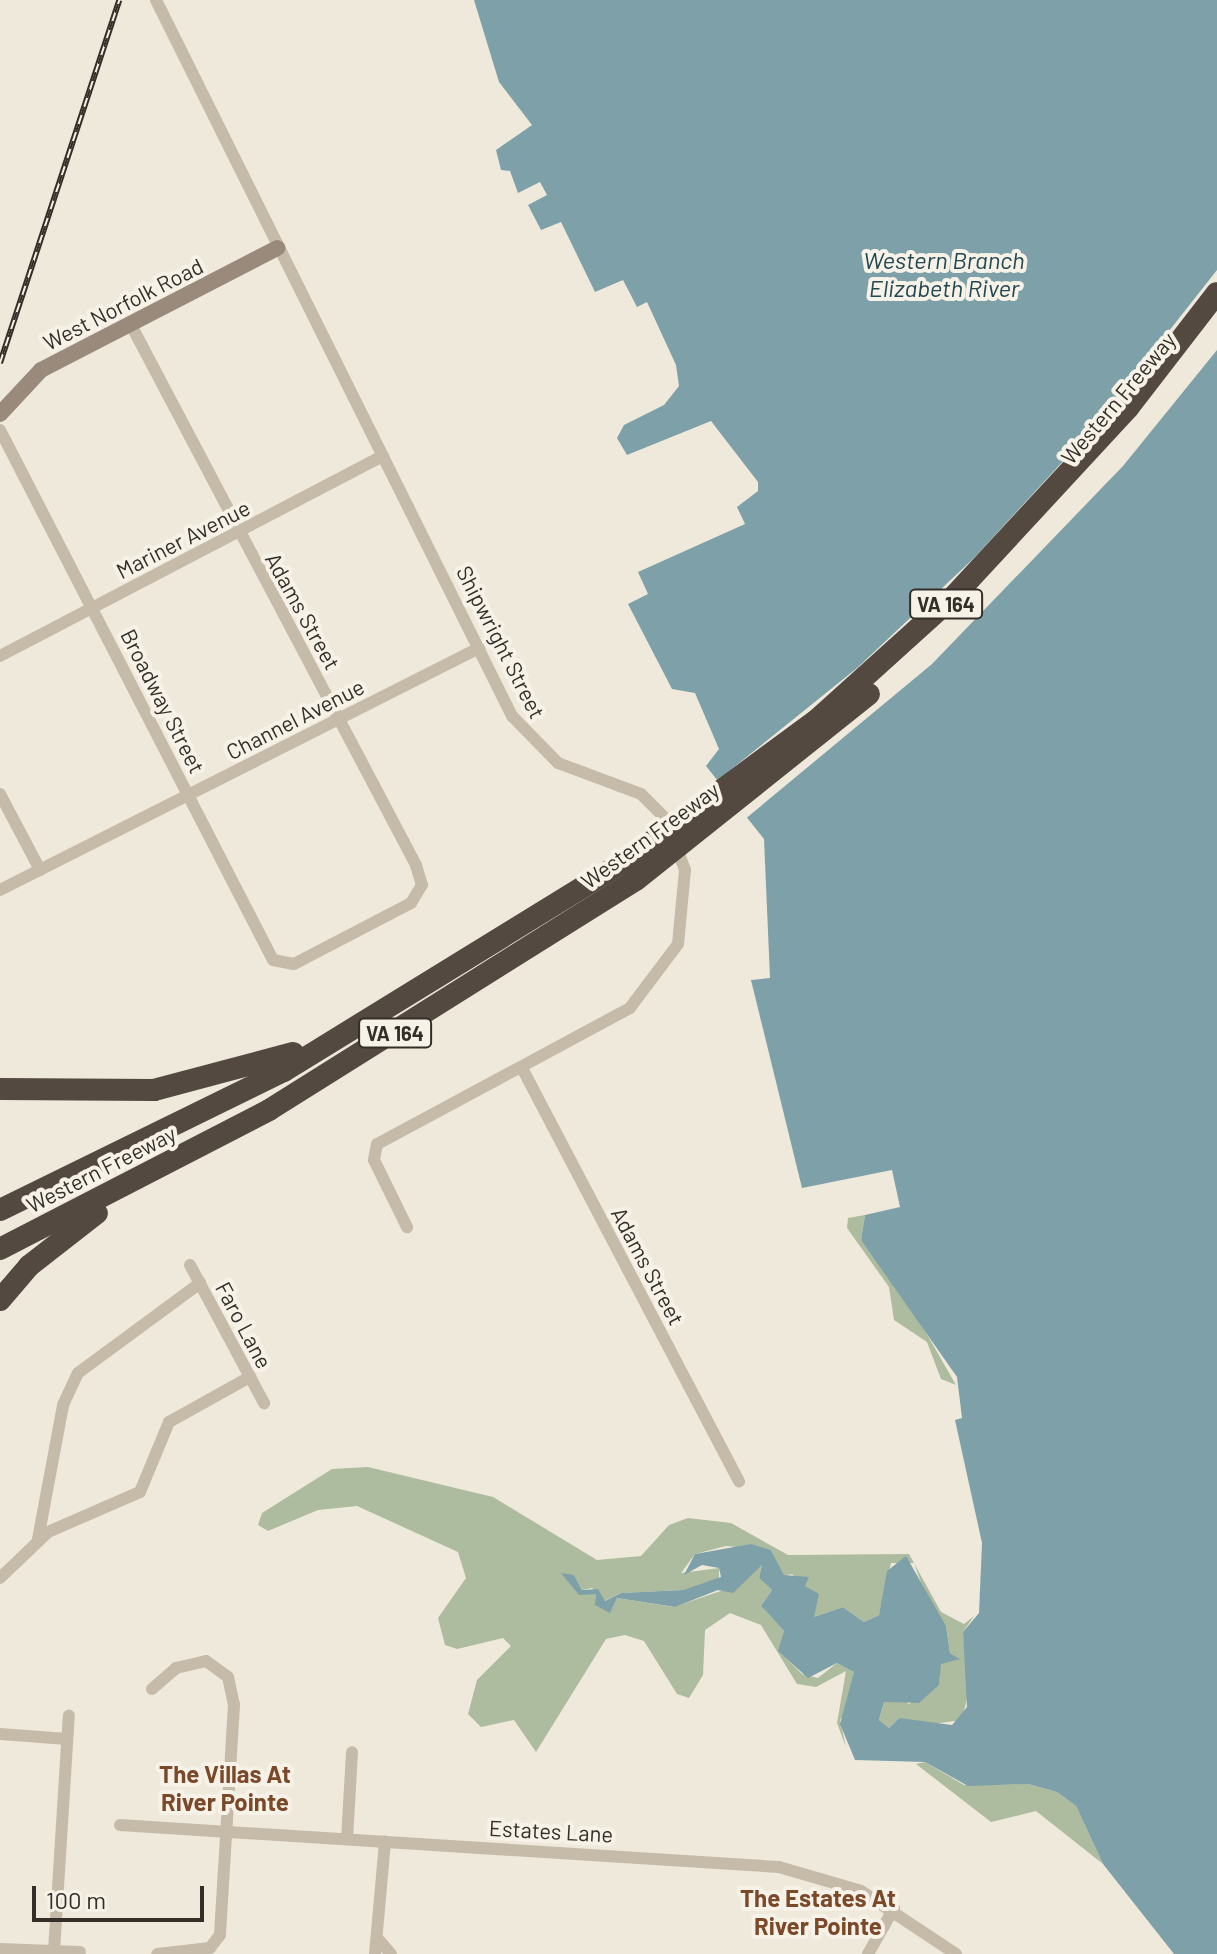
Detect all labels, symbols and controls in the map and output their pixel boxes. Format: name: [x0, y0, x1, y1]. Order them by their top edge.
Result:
water label: Western Branch Elizabeth River: [863, 246, 1025, 302]
street label: West Norfolk Road: [39, 252, 207, 356]
street label: Western Freeway: [1055, 327, 1181, 469]
street label: Mariner Avenue: [112, 494, 254, 584]
street label: Adams Street: [260, 548, 346, 674]
street label: Shipwright Street: [451, 561, 551, 723]
road number: VA 164: [908, 588, 984, 620]
street label: Broadway Street: [115, 624, 211, 778]
street label: Channel Avenue: [222, 673, 368, 765]
street label: Western Freeway: [576, 776, 724, 894]
road number: VA 164: [357, 1017, 433, 1049]
street label: Western Freeway: [22, 1120, 180, 1218]
street label: Adams Street: [606, 1203, 690, 1329]
street label: Faro Lane: [210, 1277, 278, 1373]
district label: The Villas At River Pointe: [159, 1760, 291, 1816]
street label: Estates Lane: [488, 1815, 614, 1847]
scale bar: [36, 1870, 208, 1920]
district label: The Estates At River Pointe: [740, 1884, 896, 1940]
text: 100 m: [46, 1885, 106, 1914]

